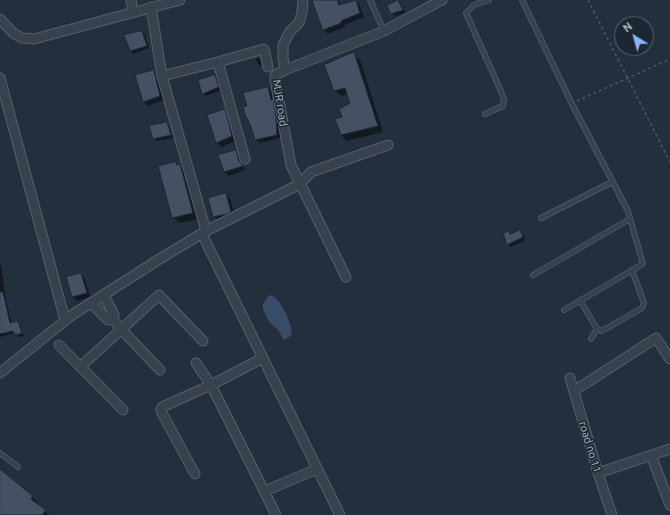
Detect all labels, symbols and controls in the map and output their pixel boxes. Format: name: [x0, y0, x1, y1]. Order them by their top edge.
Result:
north arrow: [614, 16, 654, 56]
text: N: [620, 20, 634, 34]
street label: MJR road: [270, 79, 290, 127]
street label: road no 11: [576, 420, 604, 474]

